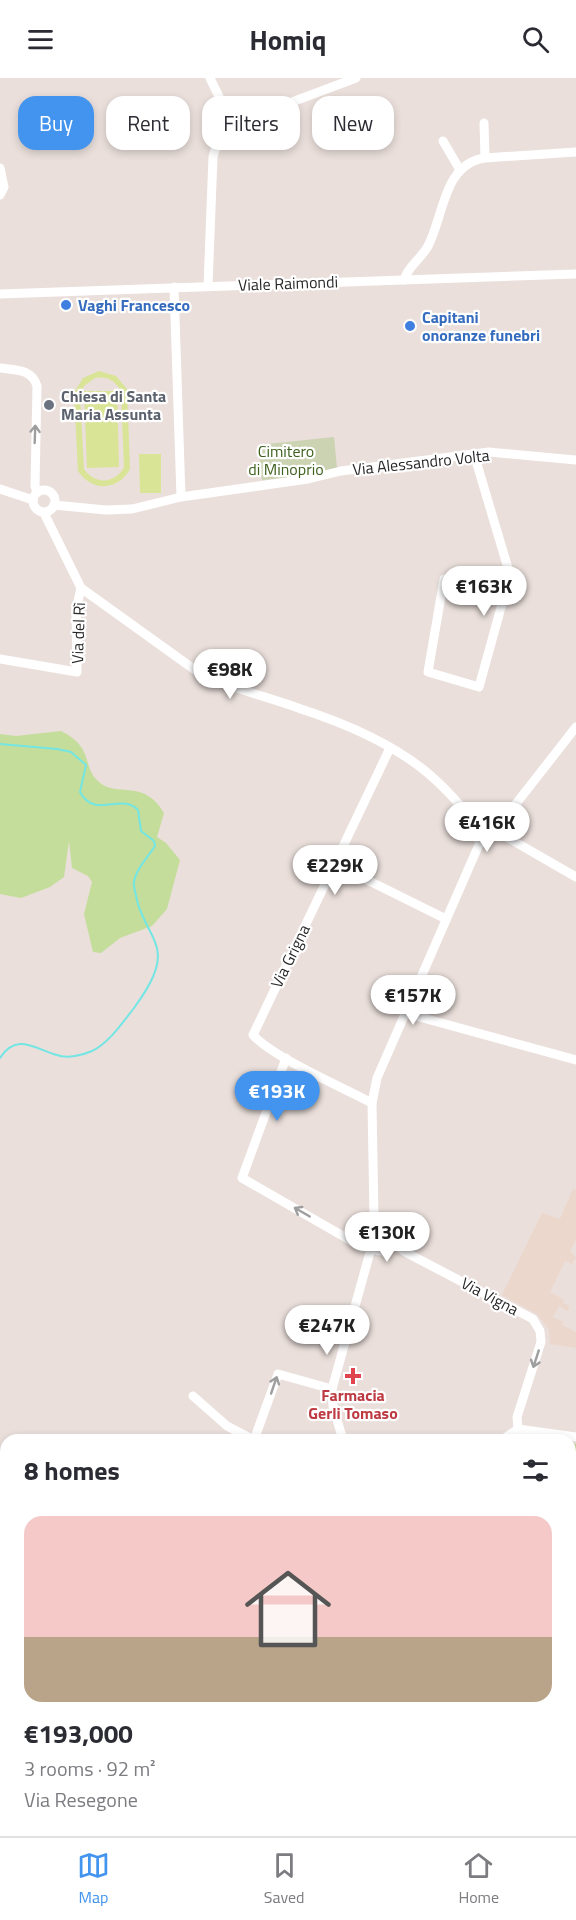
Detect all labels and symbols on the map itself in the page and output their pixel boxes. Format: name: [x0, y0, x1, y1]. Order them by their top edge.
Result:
street label: Viale Raimondi: [238, 269, 338, 297]
place label: Vaghi Francesco: [78, 293, 190, 317]
marker: Vaghi Francesco: [59, 298, 73, 312]
place label: Capitani onoranze funebri: [422, 305, 540, 347]
marker: Capitani onoranze funebri: [403, 319, 417, 333]
place label: Chiesa di Santa Maria Assunta: [61, 384, 166, 426]
marker: Chiesa di Santa Maria Assunta: [42, 398, 56, 412]
one-way arrow: [29, 425, 40, 445]
park label: Cimitero di Minoprio: [248, 439, 324, 481]
street label: Via Alessandro Volta: [351, 443, 491, 481]
pin: €163K: [442, 566, 526, 617]
street label: Via del Rì: [65, 602, 91, 664]
pin: €98K: [194, 649, 266, 700]
pin: €416K: [445, 802, 529, 853]
pin: €229K: [293, 845, 377, 896]
street label: Via Grigna: [264, 920, 316, 992]
pin: €157K: [371, 975, 455, 1026]
pin: €193K: [235, 1071, 319, 1122]
one-way arrow: [293, 1206, 311, 1217]
pin: €130K: [345, 1212, 429, 1263]
street label: Via Vigna: [457, 1271, 523, 1321]
pin: €247K: [285, 1305, 369, 1356]
one-way arrow: [530, 1349, 541, 1368]
marker: Farmacia Gerli Tomaso: [346, 1369, 360, 1383]
one-way arrow: [269, 1376, 280, 1395]
place label: Farmacia Gerli Tomaso: [308, 1383, 398, 1425]

